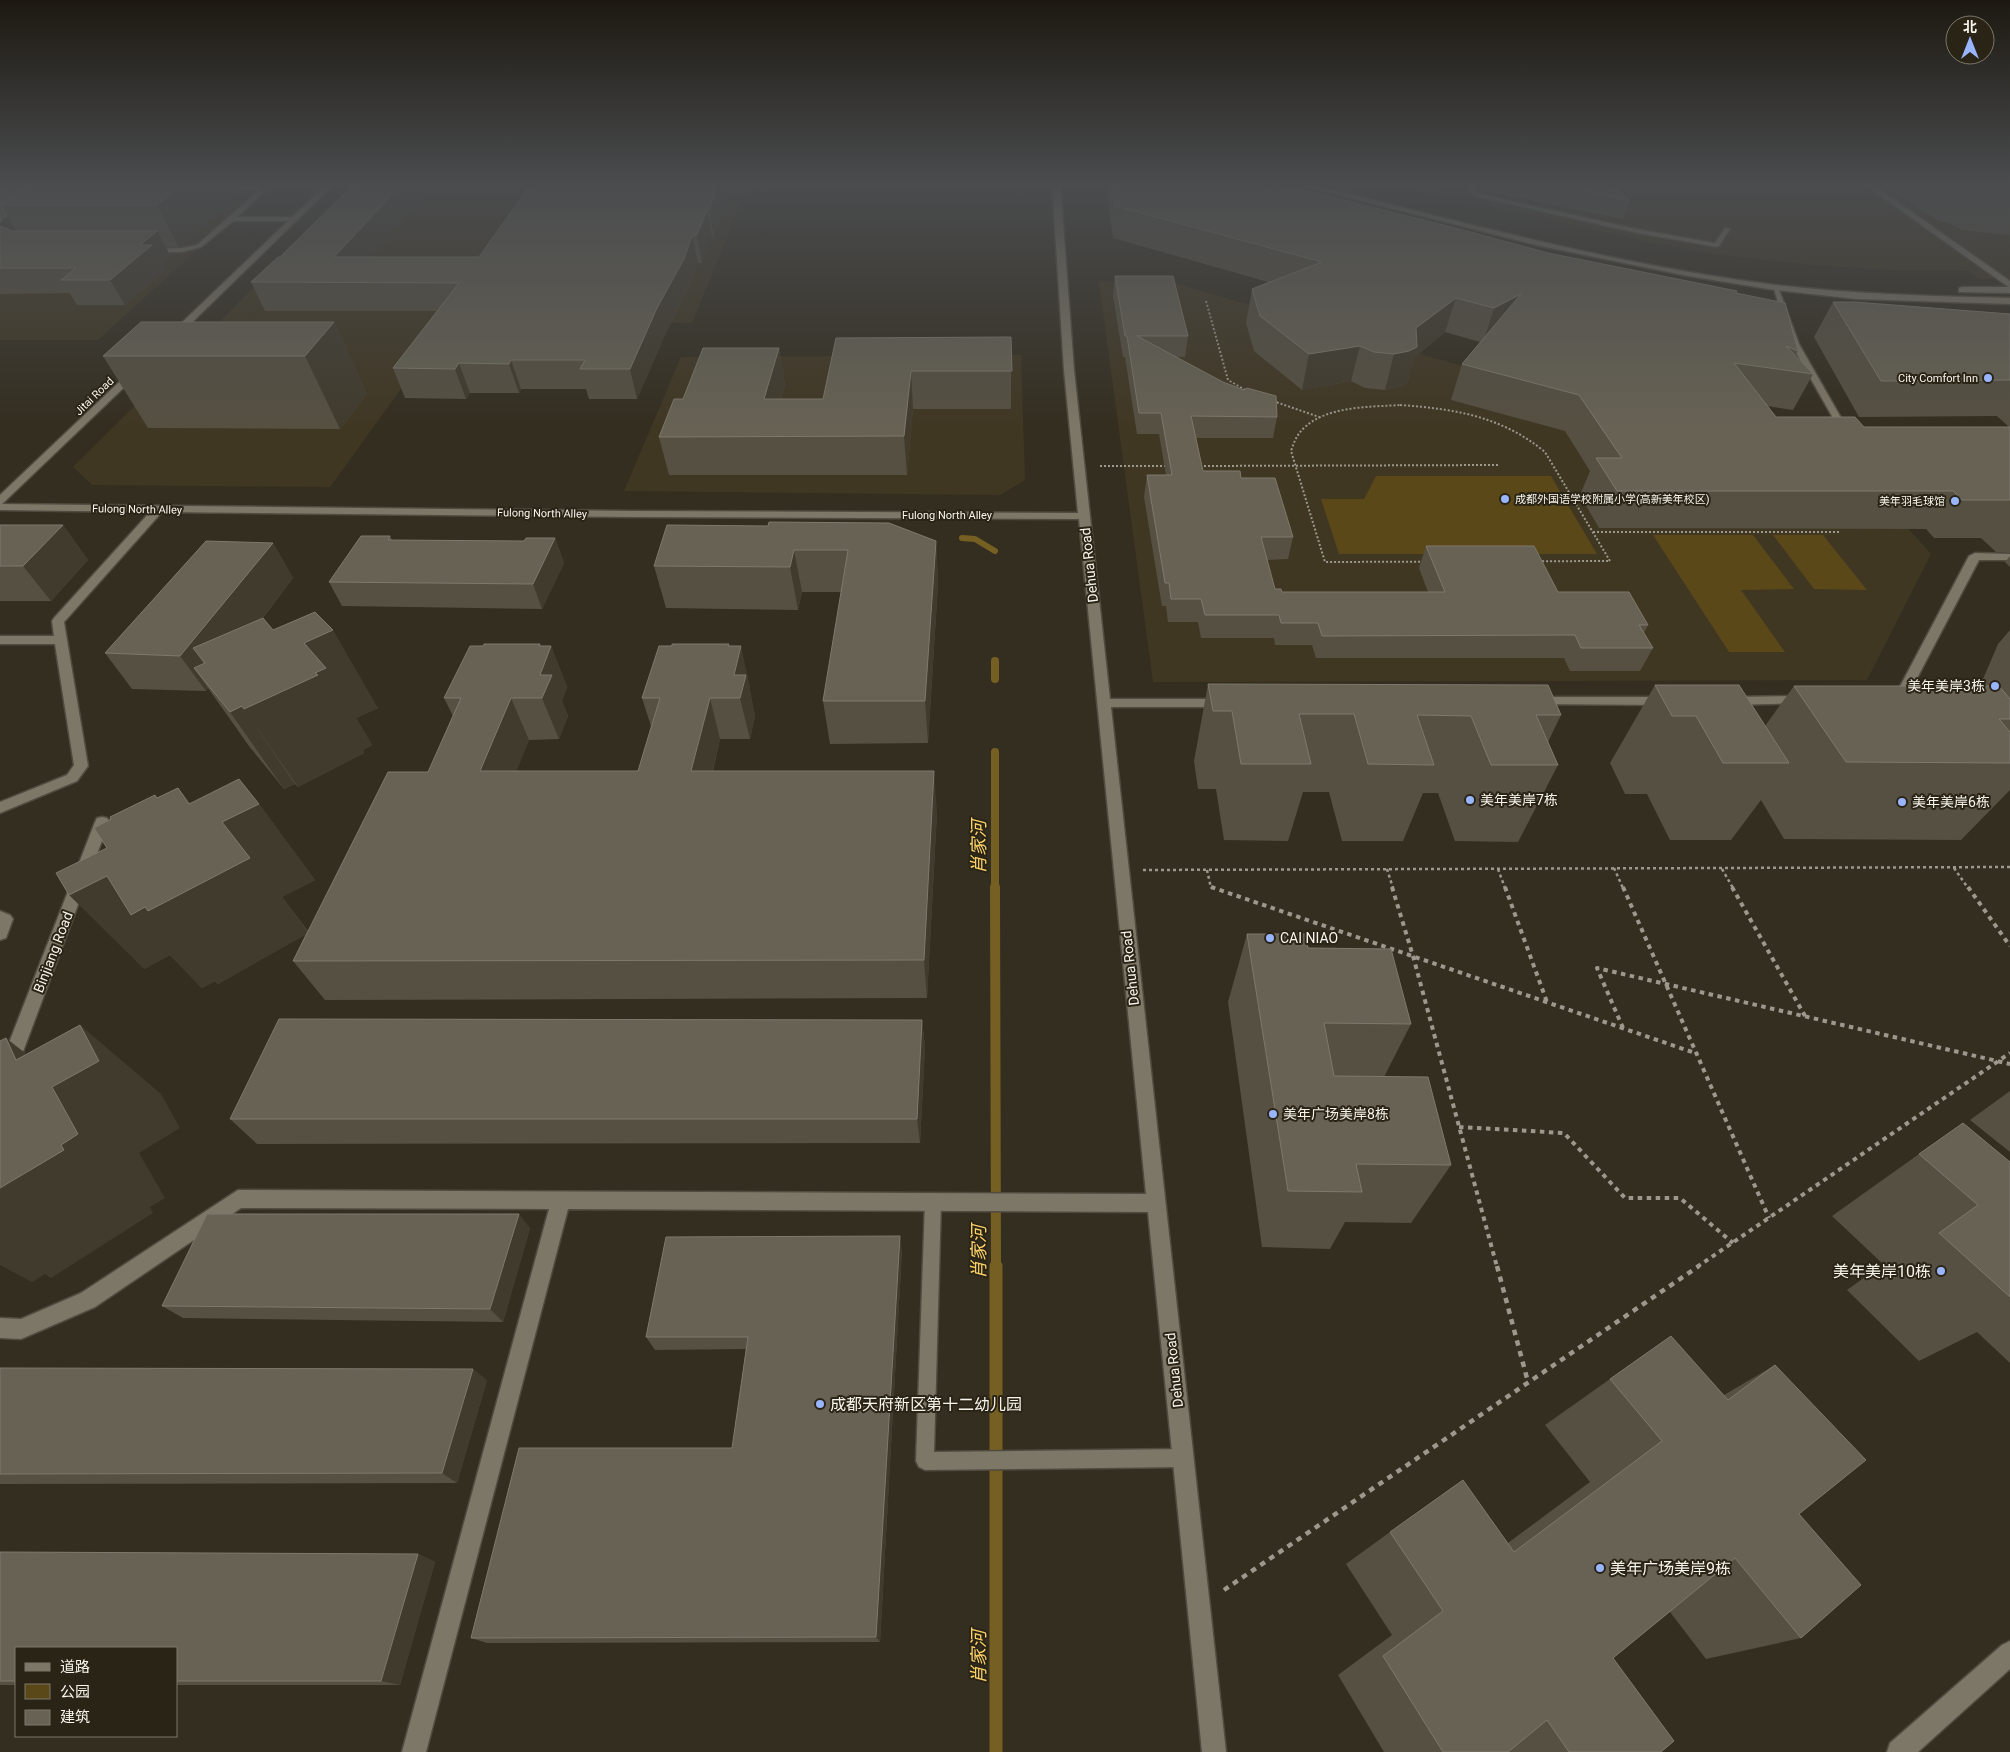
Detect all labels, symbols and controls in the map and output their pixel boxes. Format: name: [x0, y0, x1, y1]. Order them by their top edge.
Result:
north arrow: [1945, 15, 1995, 65]
text: 北: [1963, 19, 1977, 35]
place label: City Comfort Inn: [1898, 372, 1978, 385]
marker: City Comfort Inn: [1982, 372, 1994, 384]
street label: Jitai Road: [72, 375, 116, 418]
marker: 成都外国语学校附属小学(高新美年校区): [1499, 493, 1511, 505]
place label: 成都外国语学校附属小学(高新美年校区): [1515, 493, 1710, 506]
place label: 美年羽毛球馆: [1879, 495, 1945, 508]
marker: 美年羽毛球馆: [1949, 495, 1961, 507]
street label: Fulong North Alley: [92, 502, 183, 517]
street label: Fulong North Alley: [497, 506, 588, 521]
street label: Fulong North Alley: [902, 509, 993, 522]
street label: Dehua Road: [1077, 527, 1101, 603]
place label: 美年美岸3栋: [1907, 678, 1985, 694]
marker: 美年美岸3栋: [1989, 680, 2001, 692]
place label: 美年美岸7栋: [1480, 792, 1558, 808]
marker: 美年美岸7栋: [1464, 794, 1476, 806]
place label: 美年美岸6栋: [1912, 794, 1990, 810]
marker: 美年美岸6栋: [1896, 796, 1908, 808]
water label: 肖家河: [968, 817, 989, 874]
street label: Binjiang Road: [30, 909, 76, 995]
street label: Dehua Road: [1118, 930, 1142, 1006]
place label: CAI NIAO: [1280, 930, 1338, 946]
marker: CAI NIAO: [1264, 932, 1276, 944]
place label: 美年广场美岸8栋: [1283, 1106, 1389, 1122]
marker: 美年广场美岸8栋: [1267, 1108, 1279, 1120]
water label: 肖家河: [968, 1222, 989, 1279]
place label: 美年美岸10栋: [1833, 1262, 1931, 1281]
marker: 美年美岸10栋: [1935, 1265, 1947, 1277]
street label: Dehua Road: [1162, 1332, 1186, 1408]
place label: 成都天府新区第十二幼儿园: [830, 1395, 1022, 1414]
marker: 成都天府新区第十二幼儿园: [814, 1398, 826, 1410]
place label: 美年广场美岸9栋: [1610, 1559, 1731, 1578]
marker: 美年广场美岸9栋: [1594, 1562, 1606, 1574]
water label: 肖家河: [968, 1627, 989, 1684]
legend: [15, 1647, 178, 1737]
text: 道路: [60, 1658, 90, 1676]
text: 公园: [60, 1683, 90, 1701]
text: 建筑: [60, 1708, 90, 1726]

